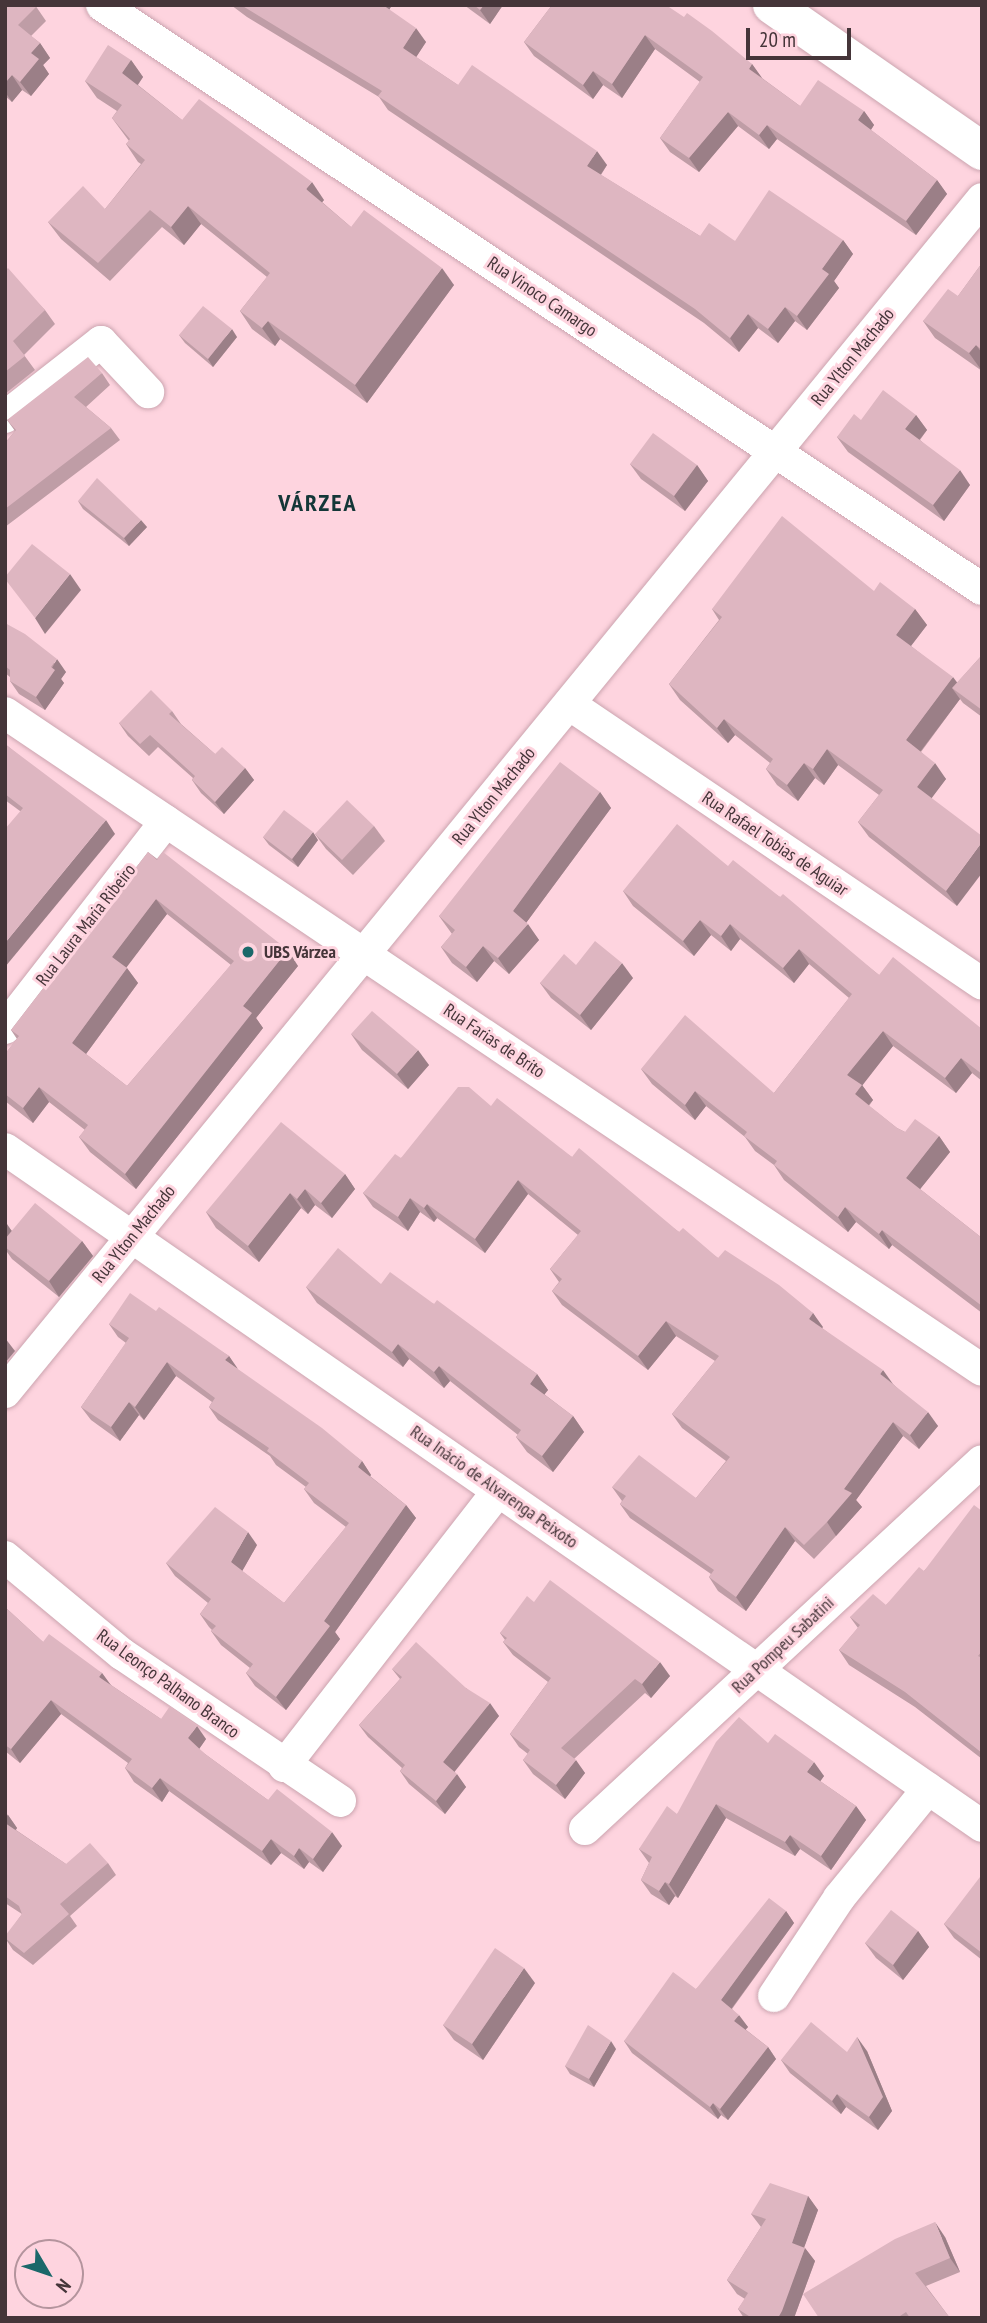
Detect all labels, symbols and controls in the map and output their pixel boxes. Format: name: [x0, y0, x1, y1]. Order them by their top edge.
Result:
scale bar: [749, 14, 854, 58]
text: 20 m: [759, 26, 796, 53]
street label: Rua Vinoco Camargo: [483, 252, 601, 342]
street label: Rua Ylton Machado: [807, 304, 899, 410]
district label: VÁRZEA: [279, 489, 357, 517]
street label: Rua Ylton Machado: [448, 743, 540, 849]
street label: Rua Rafael Tobias de Aguiar: [698, 787, 852, 901]
street label: Rua Laura Maria Ribeiro: [32, 860, 140, 990]
place label: UBS Várzea: [264, 941, 336, 963]
marker: UBS Várzea: [238, 942, 258, 962]
street label: Rua Farias de Brito: [439, 999, 549, 1083]
street label: Rua Ylton Machado: [88, 1181, 180, 1287]
street label: Rua Inácio de Alvarenga Peixoto: [406, 1421, 582, 1553]
street label: Rua Pompeu Sabatini: [727, 1592, 839, 1698]
street label: Rua Leonço Palhano Branco: [93, 1625, 243, 1743]
north arrow: [14, 2239, 84, 2309]
text: N: [51, 2274, 76, 2297]

